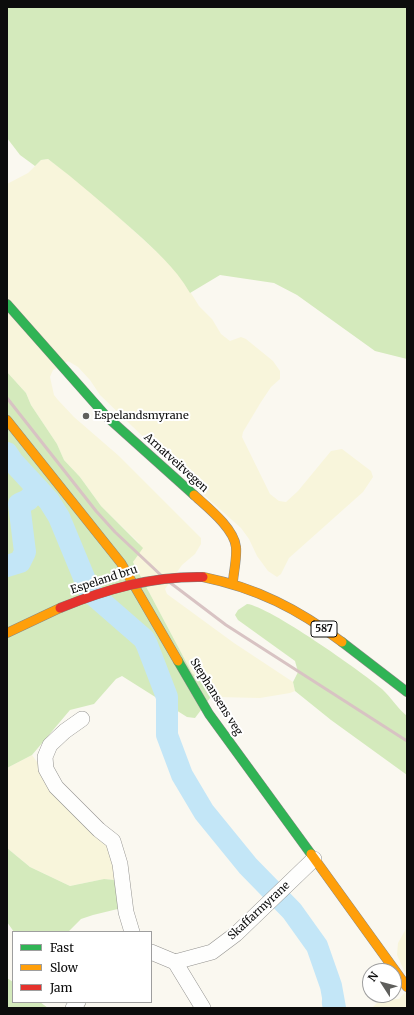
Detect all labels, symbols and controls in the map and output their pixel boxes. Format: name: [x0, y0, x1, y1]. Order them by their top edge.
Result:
place label: Espelandsmyrane: [94, 409, 189, 423]
marker: Espelandsmyrane: [81, 411, 91, 421]
street label: Arnatveitvegen: [141, 431, 211, 495]
street label: Espeland bru: [69, 563, 139, 597]
road number: 587: [311, 621, 337, 637]
street label: Stephansens veg: [187, 656, 245, 738]
street label: Skaffarmyrane: [225, 879, 293, 943]
legend: [12, 931, 152, 1003]
text: Fast: [50, 940, 74, 955]
text: Slow: [50, 960, 78, 975]
north arrow: [362, 963, 402, 1003]
text: N: [365, 969, 381, 984]
text: Jam: [50, 980, 72, 995]

